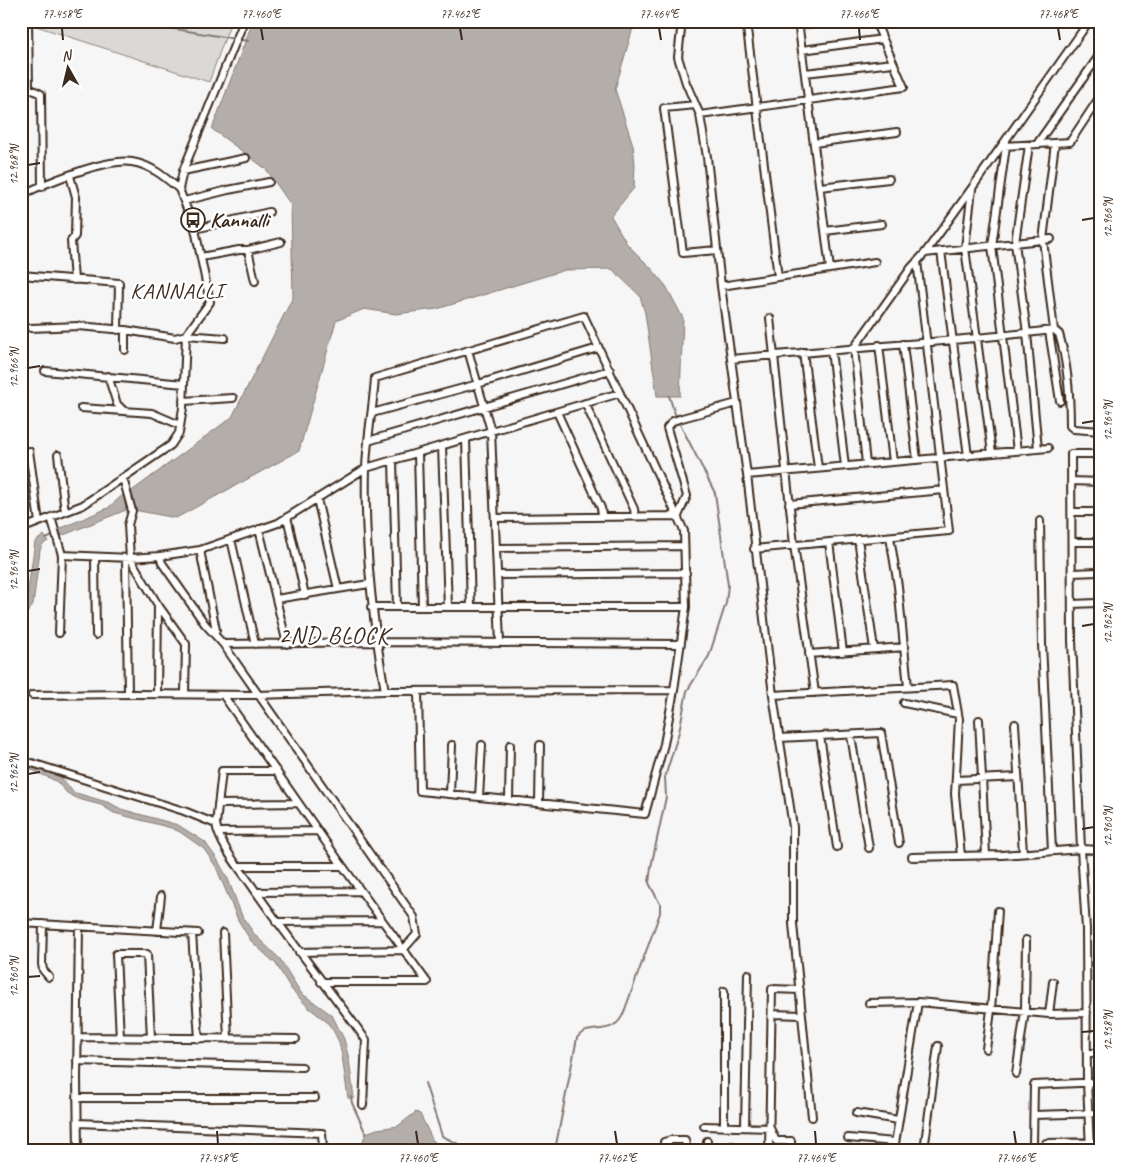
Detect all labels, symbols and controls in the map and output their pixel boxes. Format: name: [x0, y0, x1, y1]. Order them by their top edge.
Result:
text: 77.458°E: [42, 6, 83, 22]
text: 77.460°E: [241, 6, 282, 22]
text: 77.462°E: [440, 6, 481, 22]
text: 77.464°E: [639, 6, 680, 22]
text: 77.466°E: [839, 6, 880, 22]
text: 77.468°E: [1038, 6, 1079, 22]
north arrow: [42, 42, 92, 92]
text: N: [61, 46, 74, 65]
text: 12.968°N: [6, 143, 22, 185]
text: 12.966°N: [1100, 196, 1116, 238]
bus stop icon: Kannalli: [180, 207, 206, 233]
place label: Kannalli: [210, 207, 272, 233]
district label: KANNALLI: [130, 277, 228, 305]
text: 12.966°N: [6, 346, 22, 388]
text: 12.964°N: [1100, 399, 1116, 441]
text: 12.964°N: [6, 549, 22, 591]
text: 12.962°N: [1100, 602, 1116, 644]
district label: 2ND BLOCK: [279, 620, 393, 650]
text: 12.962°N: [6, 752, 22, 794]
text: 12.960°N: [1100, 805, 1116, 847]
text: 12.960°N: [6, 955, 22, 997]
text: 12.958°N: [1100, 1009, 1116, 1051]
text: 77.458°E: [198, 1150, 239, 1166]
text: 77.460°E: [398, 1150, 439, 1166]
text: 77.462°E: [597, 1150, 638, 1166]
text: 77.464°E: [796, 1150, 837, 1166]
text: 77.466°E: [996, 1150, 1037, 1166]

